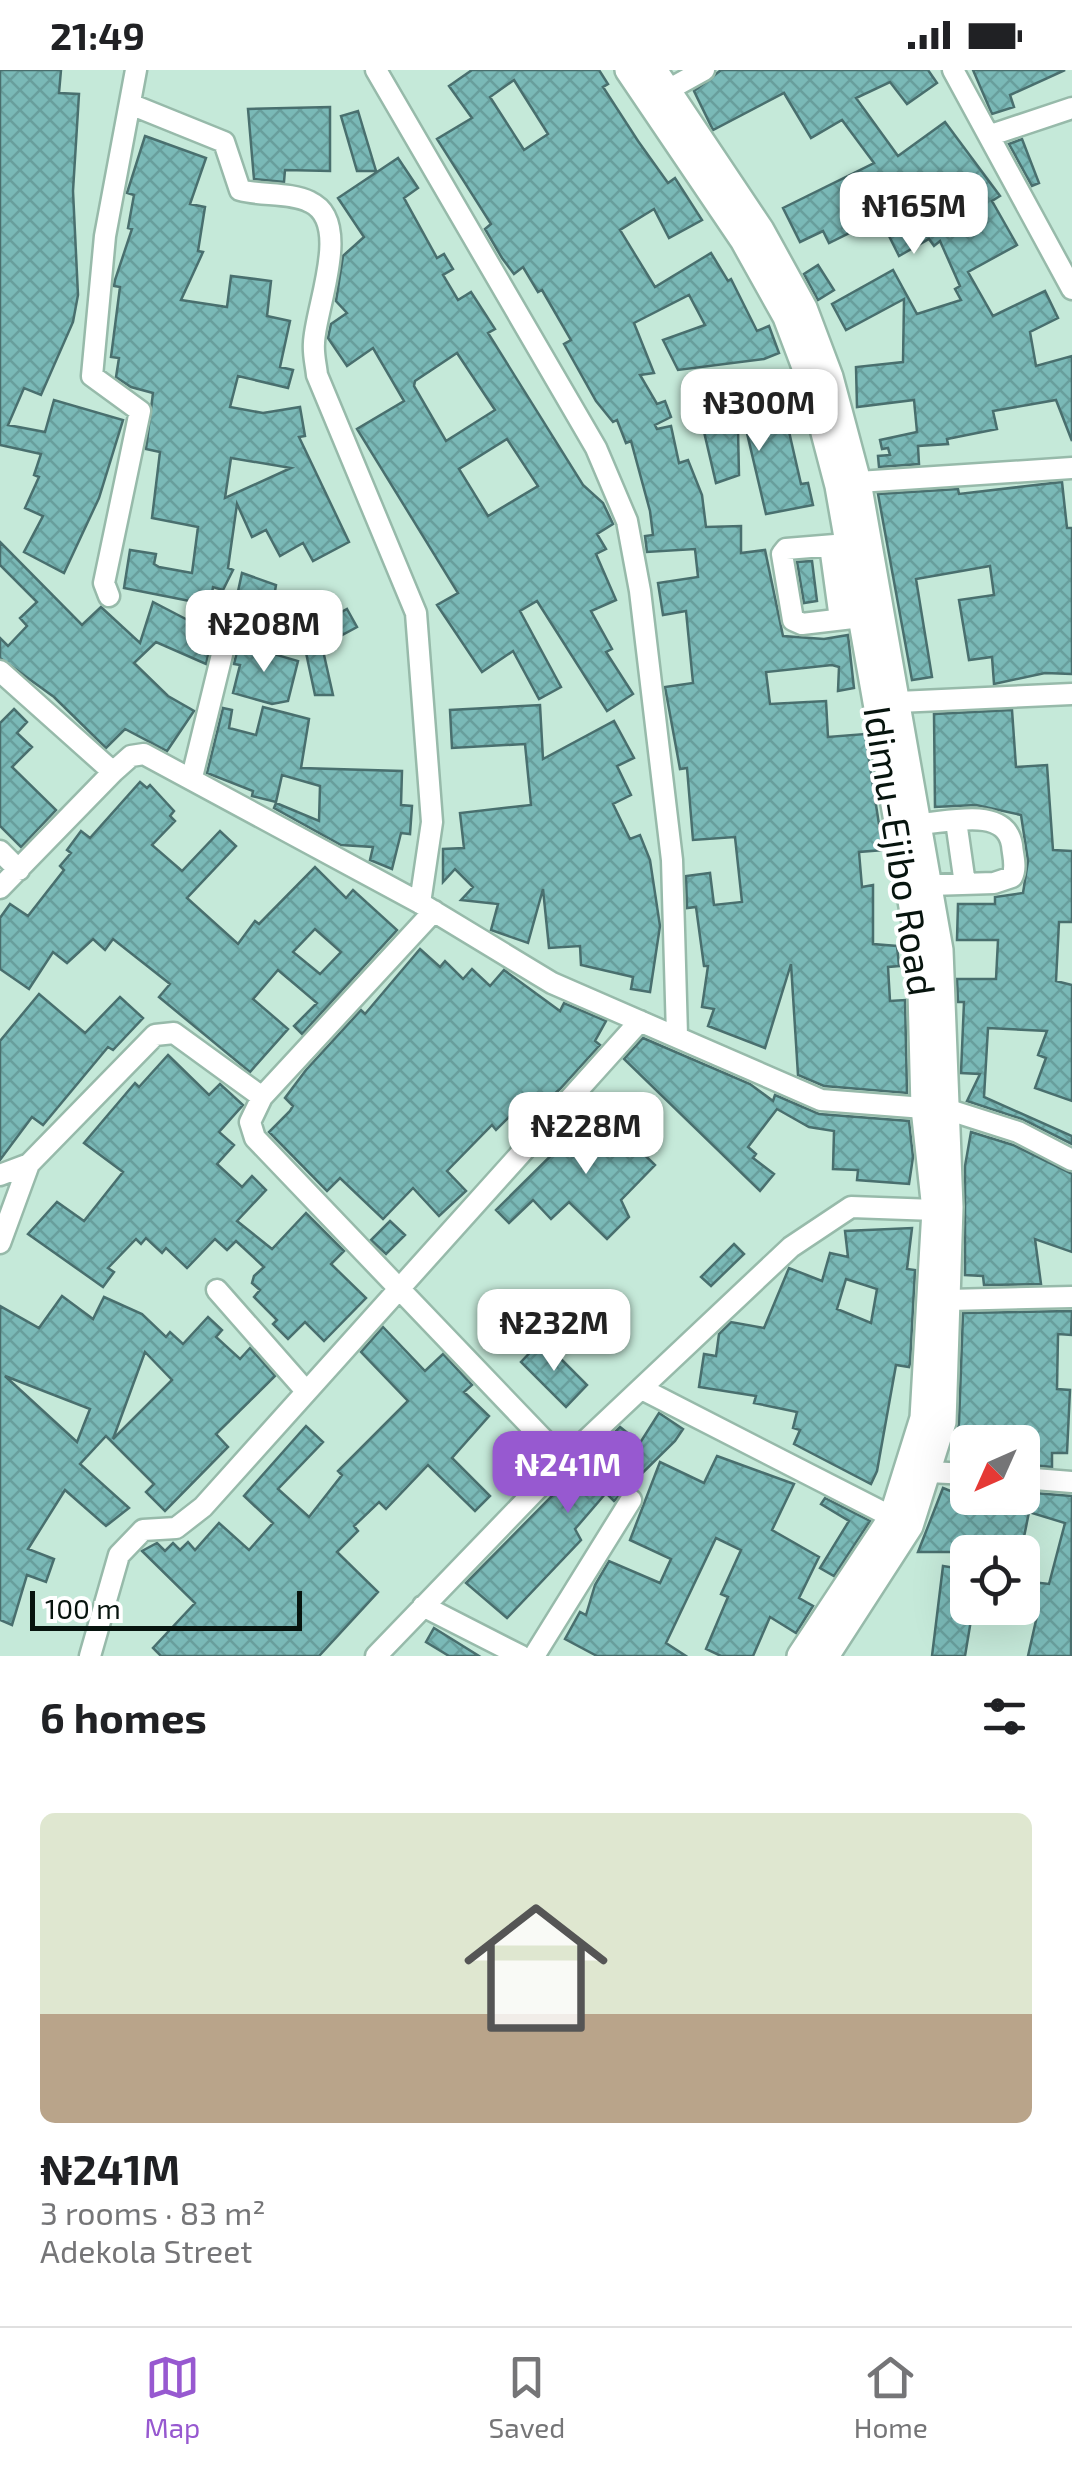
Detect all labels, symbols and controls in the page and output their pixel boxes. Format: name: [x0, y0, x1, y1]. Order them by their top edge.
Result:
text: 21:49: [50, 12, 145, 58]
pin: ₦165M: [844, 172, 984, 257]
text: ₦165M: [862, 185, 966, 223]
pin: ₦300M: [689, 369, 829, 454]
text: ₦300M: [703, 382, 815, 420]
pin: ₦208M: [194, 590, 334, 675]
text: ₦208M: [208, 603, 320, 641]
street label: Idimu-Ejibo Road: [855, 703, 947, 999]
pin: ₦228M: [516, 1092, 656, 1177]
text: ₦228M: [530, 1105, 642, 1143]
pin: ₦232M: [484, 1289, 624, 1374]
text: ₦232M: [499, 1302, 609, 1340]
north arrow: [950, 1425, 1040, 1515]
map controls: [950, 1425, 1040, 1625]
pin: ₦241M: [498, 1431, 638, 1516]
text: ₦241M: [515, 1444, 621, 1482]
button: locate: [950, 1535, 1040, 1625]
scale bar: [30, 1586, 302, 1630]
text: 100 m: [45, 1591, 121, 1625]
icon: filters: [977, 1689, 1032, 1744]
text: 6 homes: [40, 1691, 207, 1741]
icon: home: [446, 1878, 626, 2058]
text: ₦241M: [40, 2143, 180, 2193]
text: 3 rooms · 83 m²: [40, 2193, 265, 2231]
text: Adekola Street: [40, 2231, 253, 2269]
tab: Map: [144, 2350, 200, 2444]
tab: Saved: [489, 2350, 565, 2444]
tab: Home: [854, 2350, 928, 2444]

